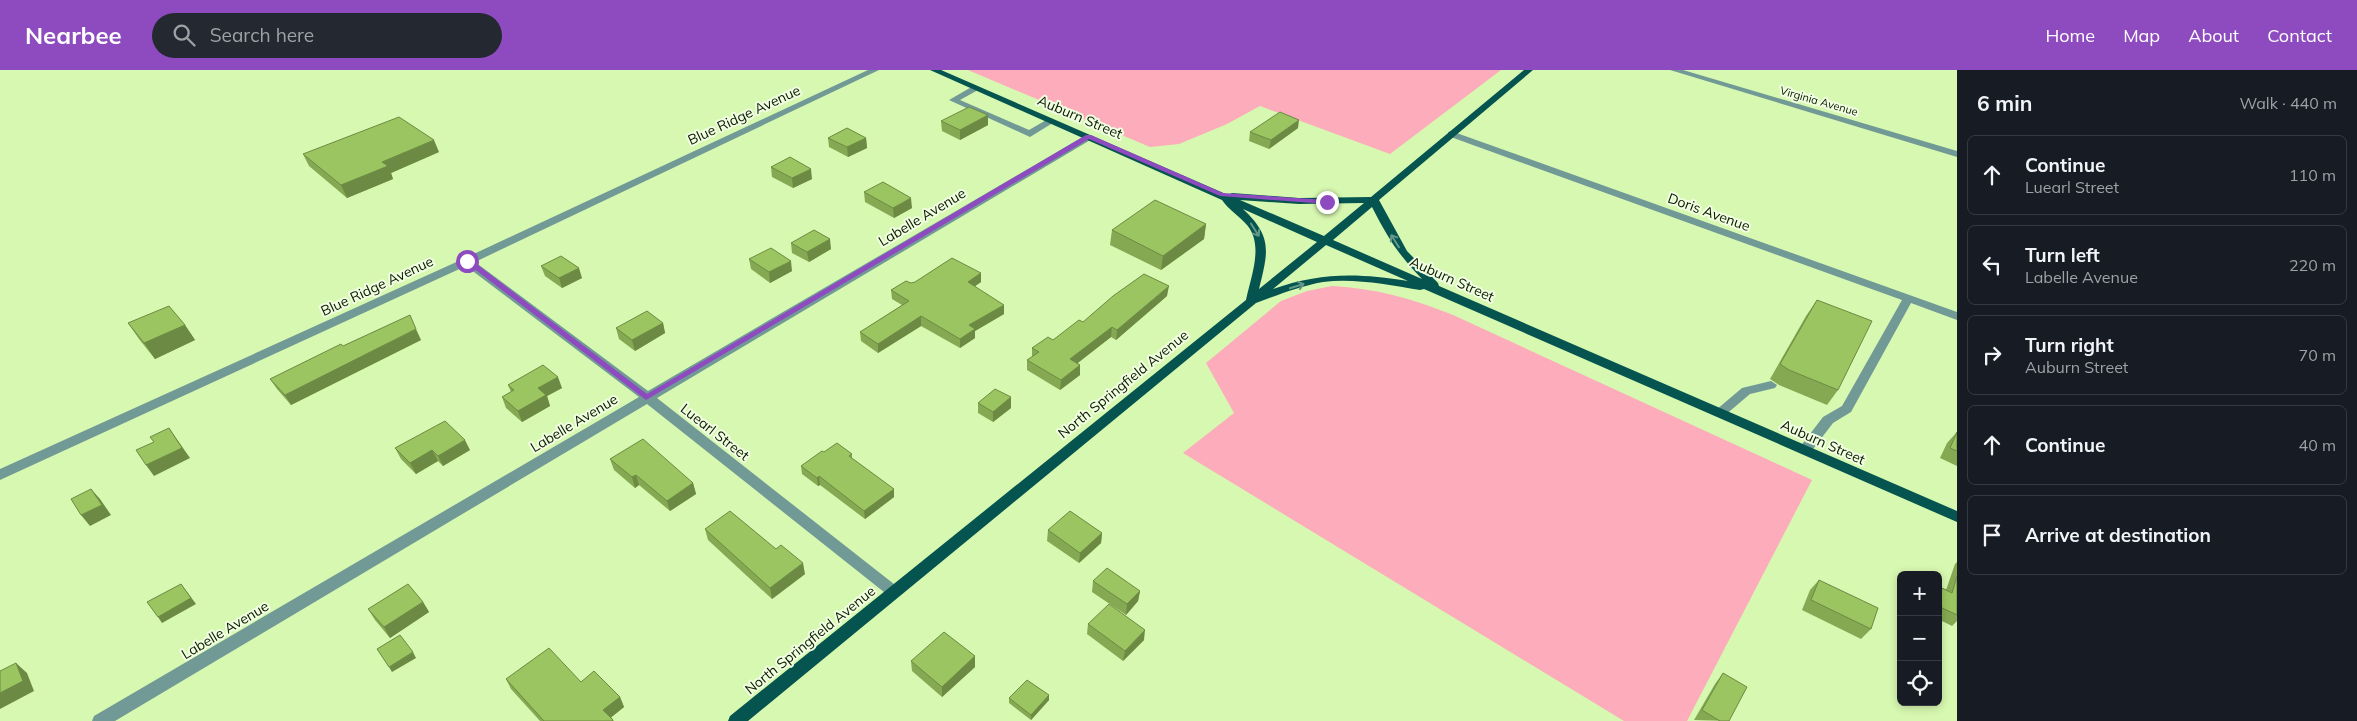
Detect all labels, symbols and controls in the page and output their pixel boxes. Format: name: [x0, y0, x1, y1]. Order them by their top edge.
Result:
search box: [152, 13, 502, 58]
text: Nearbee: [25, 20, 122, 50]
icon: search: [170, 21, 198, 49]
text: Search here: [210, 23, 314, 47]
text: Home: [2045, 24, 2095, 47]
text: Map: [2123, 24, 2160, 47]
text: About: [2188, 24, 2239, 47]
text: Contact: [2267, 24, 2332, 47]
street label: Blue Ridge Avenue: [685, 81, 803, 149]
street label: Virginia Avenue: [1778, 83, 1860, 119]
text: 6 min: [1977, 90, 2032, 116]
street label: Auburn Street: [1035, 91, 1125, 143]
text: Walk · 440 m: [2239, 93, 2337, 113]
text: Continue: [2025, 153, 2105, 177]
icon: ahead: [1978, 161, 2006, 189]
text: 110 m: [2289, 165, 2336, 185]
text: Luearl Street: [2025, 177, 2119, 197]
street label: Labelle Avenue: [875, 184, 969, 250]
street label: Doris Avenue: [1665, 189, 1753, 235]
route end: [1316, 191, 1339, 214]
one-way arrow: [1251, 223, 1261, 237]
one-way arrow: [1390, 234, 1400, 248]
text: Turn left: [2025, 243, 2100, 267]
route start: [456, 250, 479, 273]
icon: left: [1978, 251, 2006, 279]
street label: Blue Ridge Avenue: [318, 252, 436, 320]
street label: Auburn Street: [1407, 252, 1497, 306]
text: 220 m: [2289, 255, 2336, 275]
text: Labelle Avenue: [2025, 267, 2138, 287]
one-way arrow: [1289, 281, 1304, 290]
street label: North Springfield Avenue: [1054, 326, 1192, 442]
text: Turn right: [2025, 333, 2114, 357]
icon: right: [1978, 341, 2006, 369]
text: 70 m: [2299, 345, 2336, 365]
text: Auburn Street: [2025, 357, 2128, 377]
street label: Labelle Avenue: [527, 390, 621, 456]
street label: Luearl Street: [677, 400, 753, 465]
street label: Auburn Street: [1778, 415, 1868, 469]
icon: ahead: [1978, 431, 2006, 459]
text: Continue: [2025, 433, 2105, 457]
text: 40 m: [2299, 435, 2336, 455]
icon: arrive: [1978, 521, 2006, 549]
text: Arrive at destination: [2025, 523, 2211, 547]
map controls: [1897, 571, 1942, 706]
button: +: [1897, 571, 1942, 616]
street label: North Springfield Avenue: [741, 582, 879, 698]
street label: Labelle Avenue: [178, 597, 272, 663]
button: −: [1897, 616, 1942, 661]
button: locate: [1897, 661, 1942, 706]

